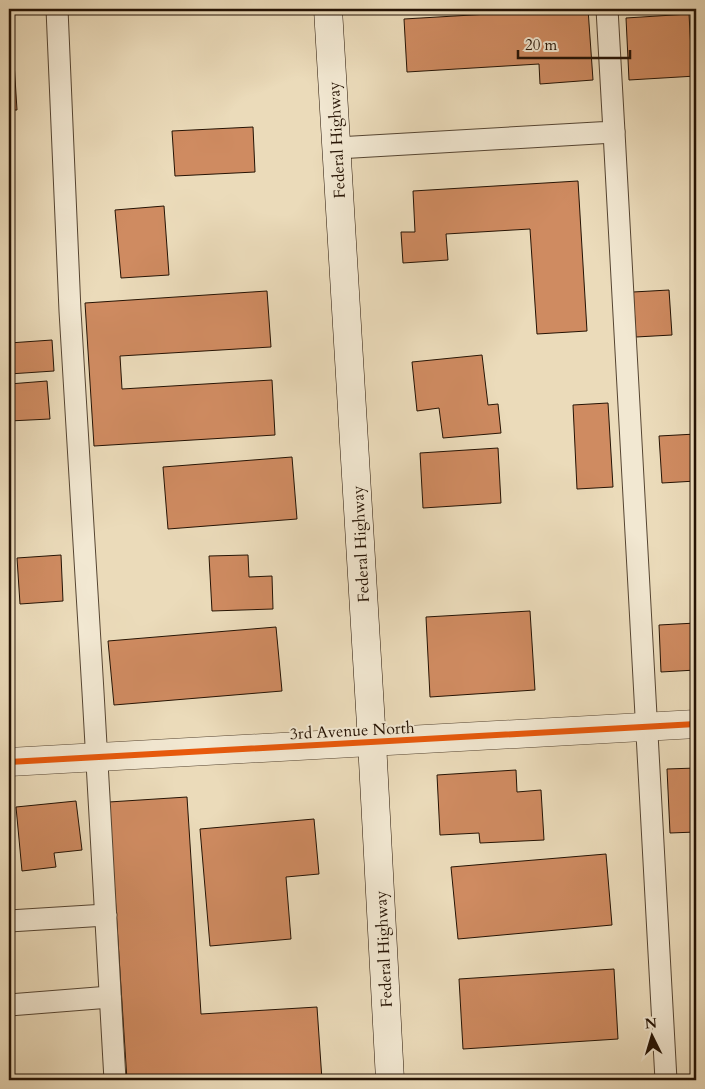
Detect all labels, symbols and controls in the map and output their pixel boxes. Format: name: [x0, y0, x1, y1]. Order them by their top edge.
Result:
scale bar: [518, 28, 630, 60]
text: 20 m: [525, 35, 557, 55]
street label: Federal Highway: [323, 80, 351, 199]
street label: Federal Highway: [347, 484, 375, 603]
street label: 3rd Avenue North: [289, 717, 415, 745]
street label: Federal Highway: [370, 889, 398, 1008]
north arrow: [628, 1012, 678, 1062]
text: N: [644, 1014, 658, 1034]

